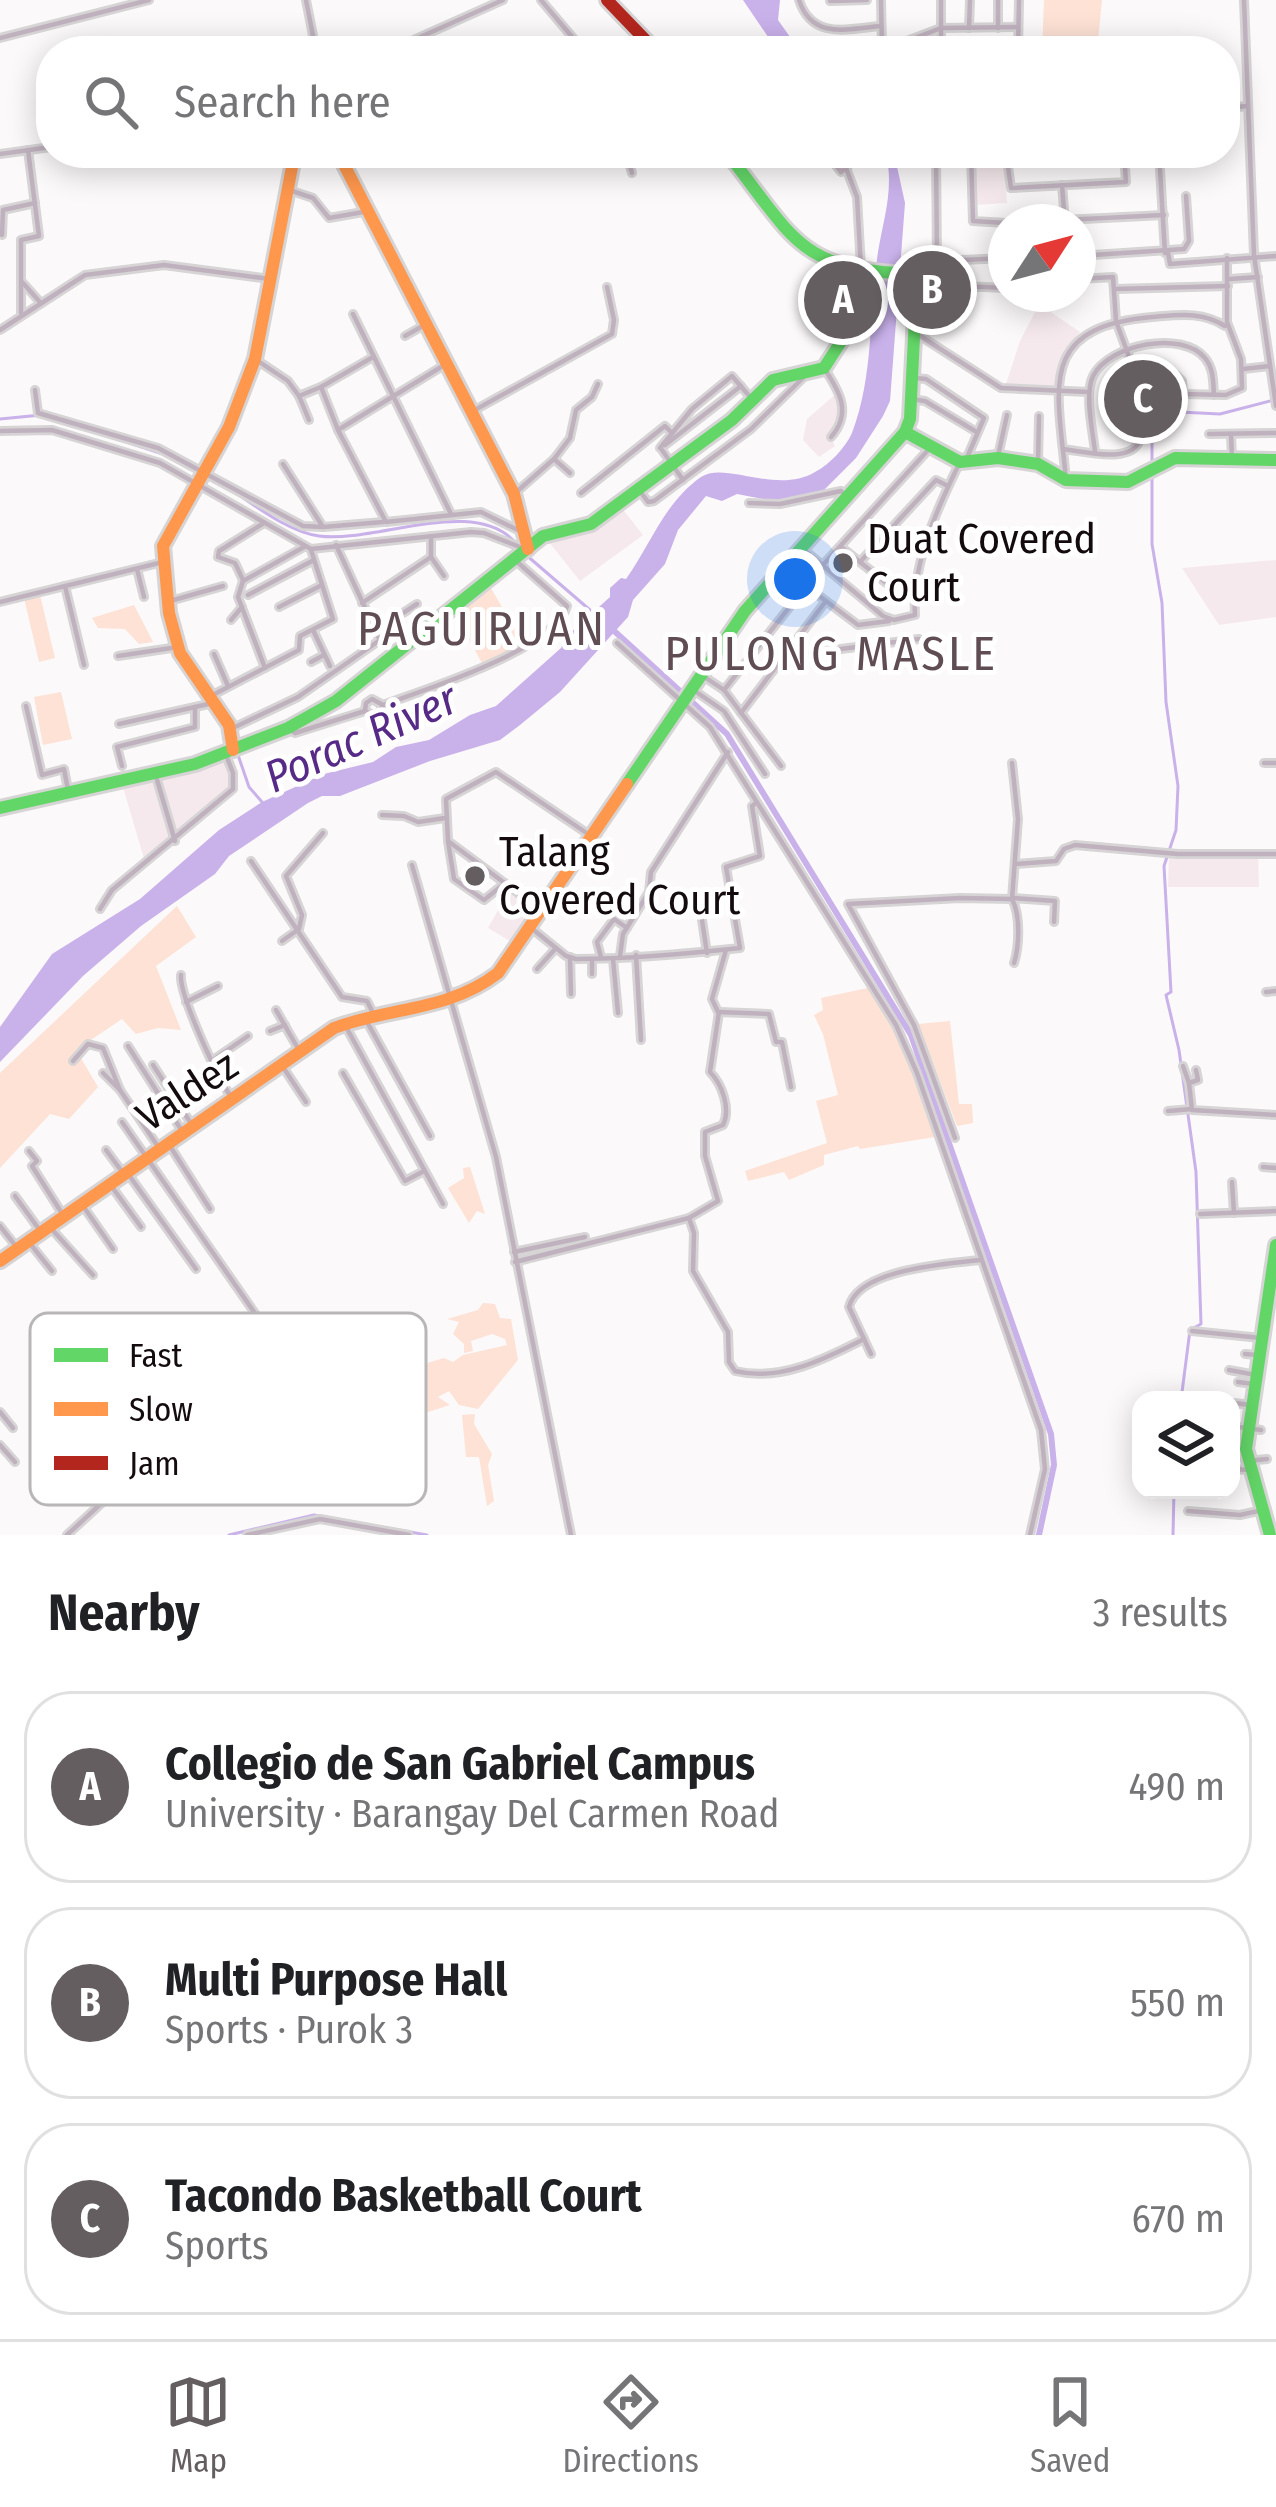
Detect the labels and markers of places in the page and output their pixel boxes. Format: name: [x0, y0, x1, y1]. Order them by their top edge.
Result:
pin: B: [893, 245, 971, 335]
pin: A: [804, 255, 882, 345]
pin: C: [1104, 354, 1182, 444]
place label: Duat Covered Court: [867, 514, 1096, 612]
marker: Duat Covered Court: [830, 550, 856, 576]
place label: Talang Covered Court: [499, 827, 741, 925]
marker: Talang Covered Court: [462, 863, 488, 889]

